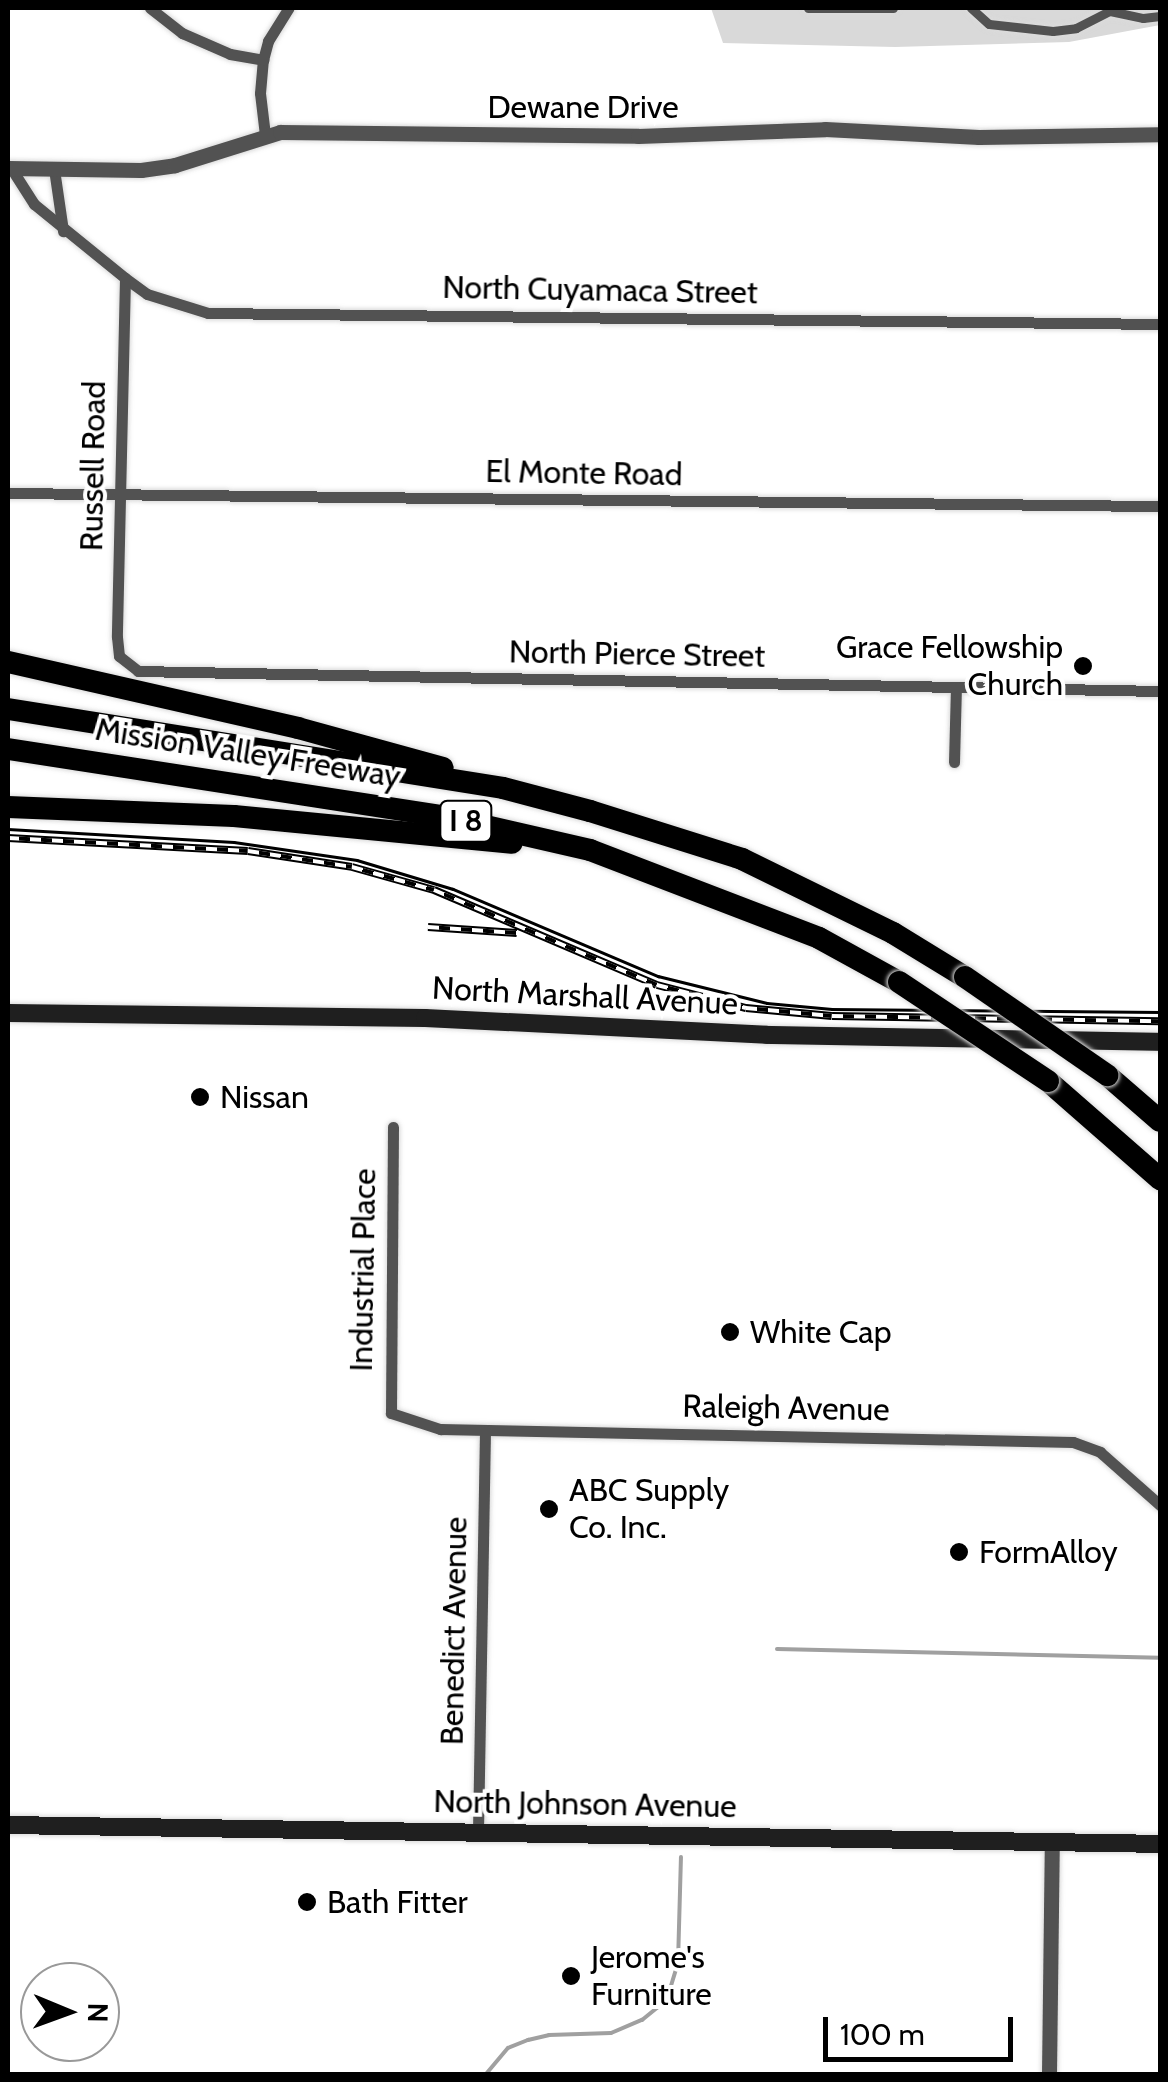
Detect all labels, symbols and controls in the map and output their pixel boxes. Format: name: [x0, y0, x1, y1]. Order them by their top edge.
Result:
street label: Dewane Drive: [487, 88, 679, 126]
street label: North Cuyamaca Street: [442, 268, 758, 312]
street label: Russell Road: [72, 381, 114, 551]
street label: El Monte Road: [485, 452, 683, 494]
place label: Grace Fellowship Church: [836, 629, 1063, 704]
street label: North Pierce Street: [509, 633, 765, 675]
marker: Grace Fellowship Church: [1072, 655, 1094, 677]
street label: Mission Valley Freeway: [93, 710, 403, 796]
road number: I 8: [438, 796, 494, 846]
street label: North Marshall Avenue: [431, 969, 739, 1023]
place label: Nissan: [220, 1078, 309, 1116]
marker: Nissan: [189, 1086, 211, 1108]
street label: Industrial Place: [342, 1168, 384, 1372]
place label: White Cap: [750, 1313, 892, 1351]
marker: White Cap: [719, 1321, 741, 1343]
street label: Raleigh Avenue: [682, 1387, 890, 1429]
place label: ABC Supply Co. Inc.: [569, 1472, 729, 1547]
marker: ABC Supply Co. Inc.: [538, 1498, 560, 1520]
street label: Benedict Avenue: [433, 1517, 475, 1745]
place label: FormAlloy: [979, 1533, 1118, 1571]
marker: FormAlloy: [948, 1541, 970, 1563]
street label: North Johnson Avenue: [433, 1782, 737, 1826]
place label: Bath Fitter: [327, 1883, 468, 1921]
marker: Bath Fitter: [296, 1891, 318, 1913]
place label: Jerome's Furniture: [591, 1939, 712, 2014]
north arrow: [20, 1962, 120, 2062]
marker: Jerome's Furniture: [560, 1965, 582, 1987]
scale bar: [828, 1997, 1018, 2059]
text: N: [81, 2002, 115, 2023]
text: 100 m: [840, 2016, 925, 2053]

